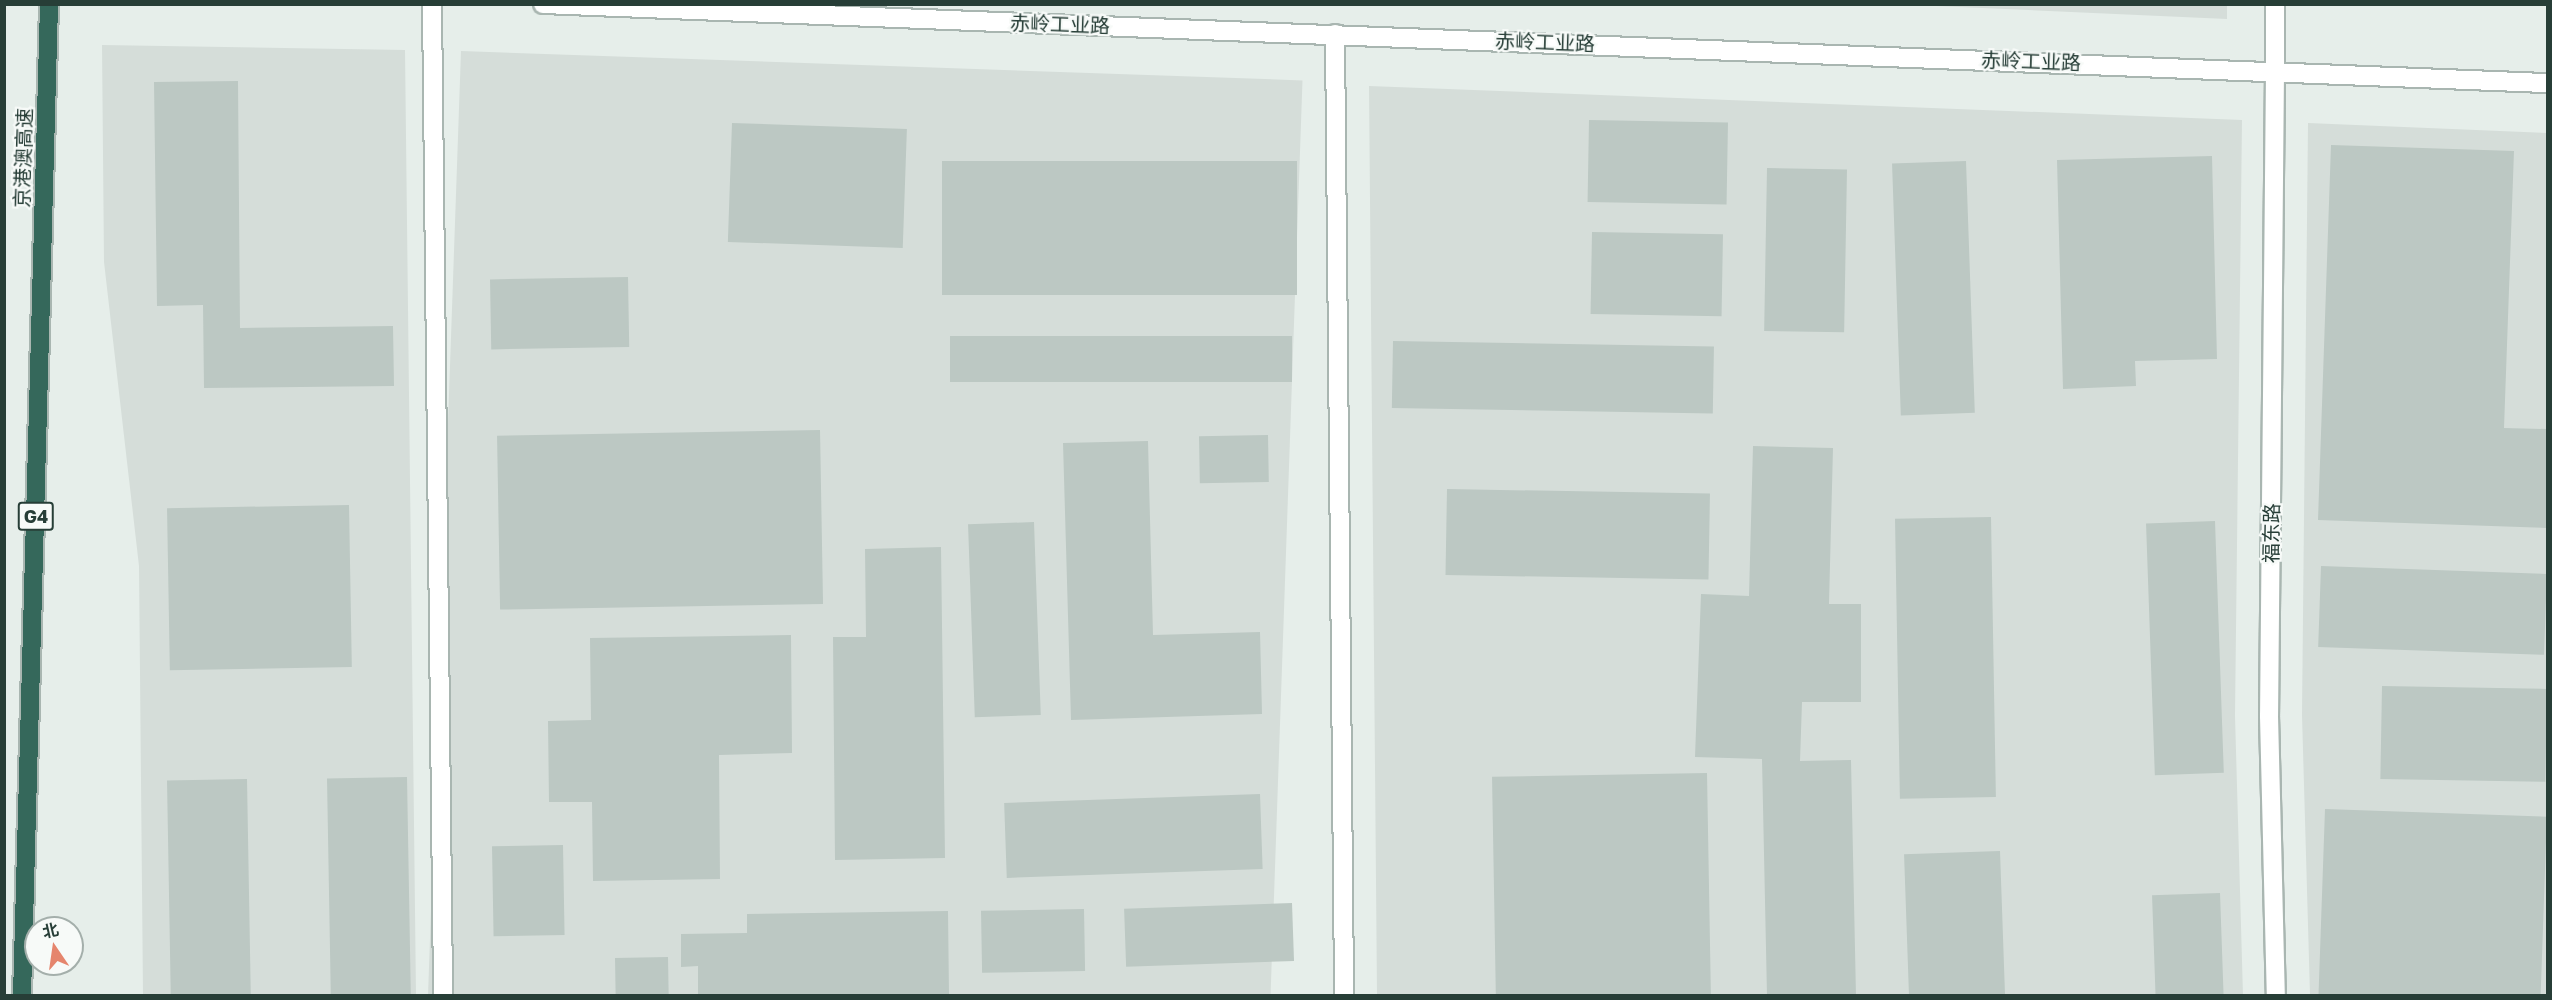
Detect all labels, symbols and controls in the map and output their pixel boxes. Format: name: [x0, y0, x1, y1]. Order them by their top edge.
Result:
street label: 赤岭工业路: [1010, 10, 1110, 38]
street label: 赤岭工业路: [1495, 28, 1595, 56]
street label: 赤岭工业路: [1981, 47, 2081, 75]
street label: 京港澳高速: [9, 108, 37, 208]
road number: G4: [16, 501, 56, 531]
street label: 福东路: [2258, 503, 2284, 563]
north arrow: [24, 916, 84, 976]
text: 北: [40, 919, 60, 942]

